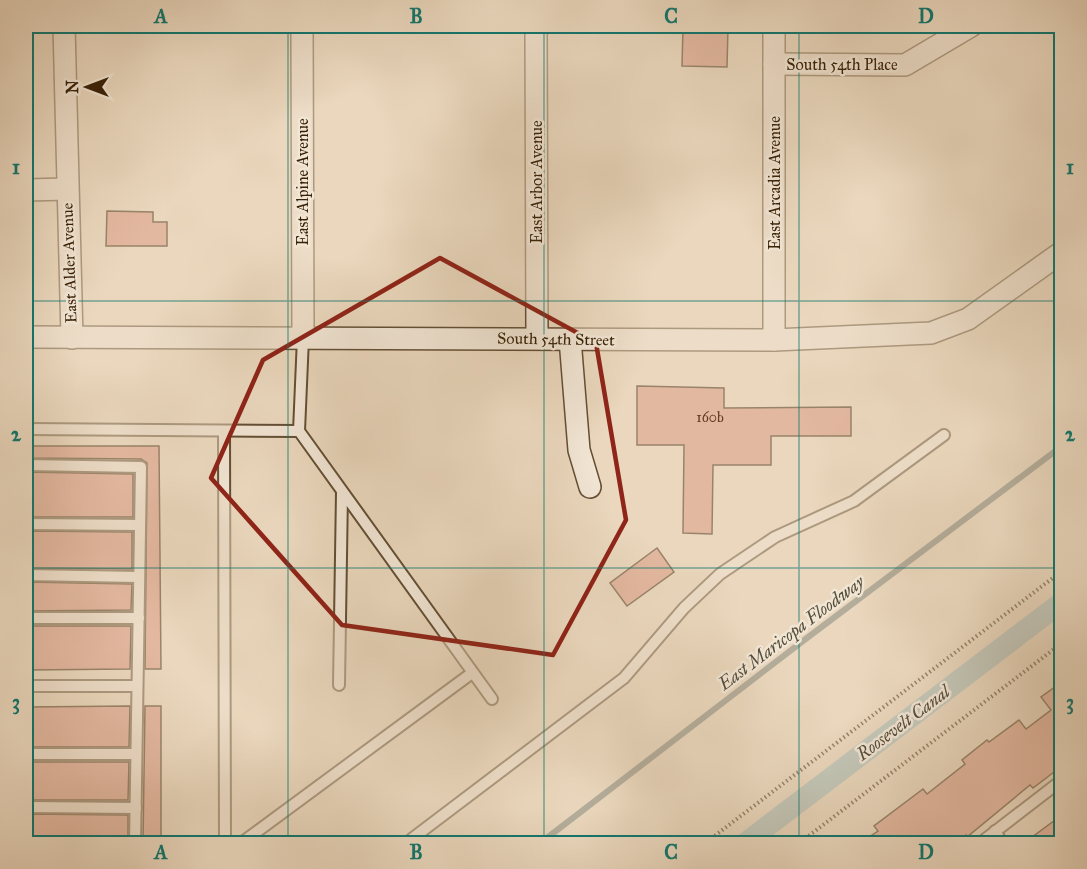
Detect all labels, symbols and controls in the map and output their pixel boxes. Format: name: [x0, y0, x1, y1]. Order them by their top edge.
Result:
text: A: [152, 4, 168, 28]
text: B: [409, 4, 423, 28]
text: C: [664, 4, 678, 28]
text: D: [918, 4, 934, 28]
street label: South 54th Place: [786, 55, 898, 74]
north arrow: [57, 57, 117, 117]
text: N: [63, 80, 82, 94]
street label: East Arcadia Avenue: [765, 116, 784, 250]
street label: East Alpine Avenue: [293, 118, 312, 246]
street label: East Arbor Avenue: [527, 120, 546, 244]
text: 1: [12, 155, 20, 179]
text: 1: [1066, 155, 1074, 179]
street label: East Alder Avenue: [57, 202, 81, 323]
street label: South 54th Street: [497, 328, 615, 350]
house number: 160b: [696, 409, 724, 426]
text: 2: [11, 422, 22, 446]
text: 2: [1065, 422, 1076, 446]
water label: East Maricopa Floodway: [713, 570, 870, 696]
water label: Roosevelt Canal: [851, 679, 956, 766]
text: 3: [12, 690, 20, 715]
text: 3: [1066, 690, 1074, 715]
text: A: [152, 840, 168, 864]
text: B: [409, 840, 423, 864]
text: C: [664, 840, 678, 864]
text: D: [918, 840, 934, 864]

